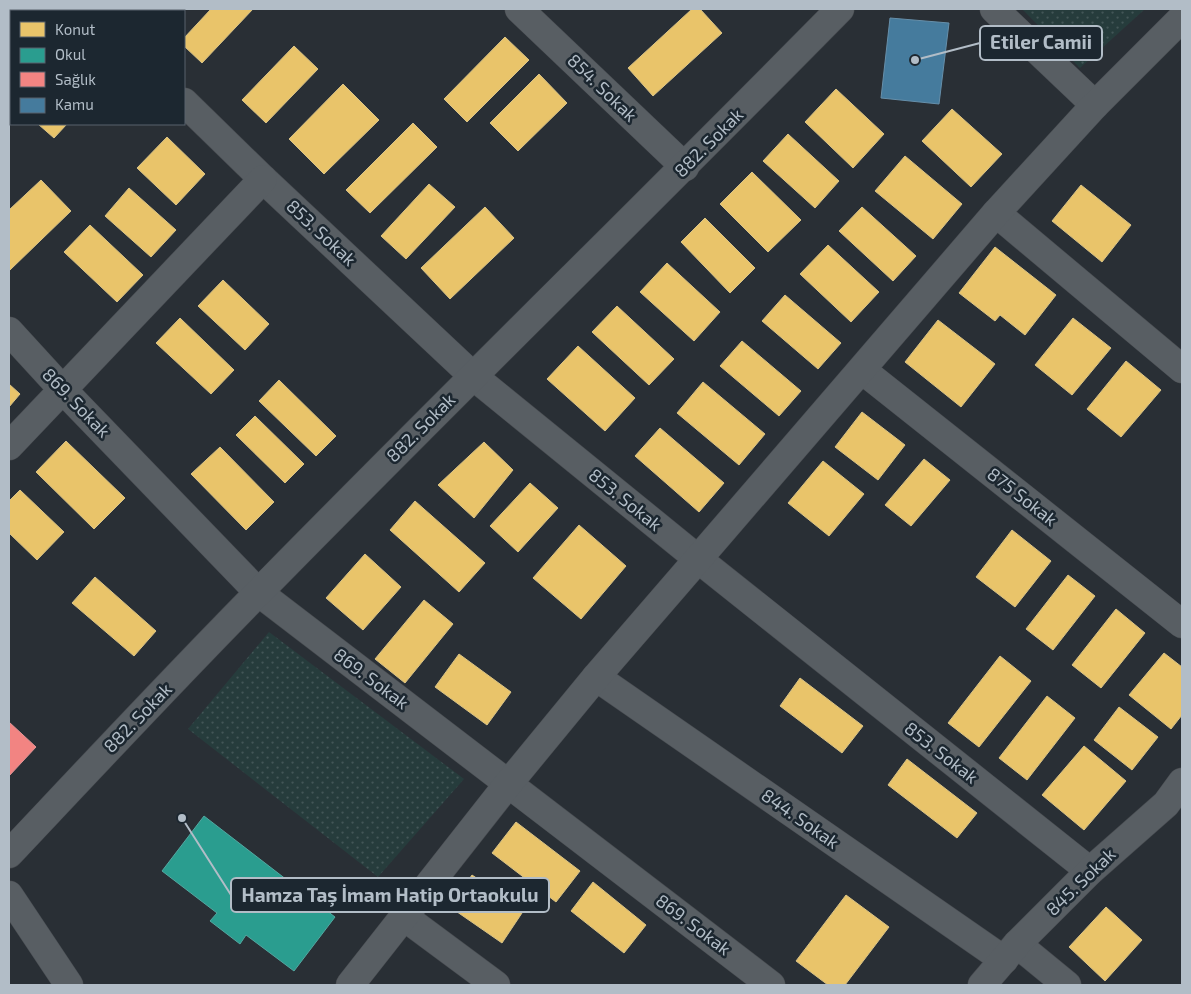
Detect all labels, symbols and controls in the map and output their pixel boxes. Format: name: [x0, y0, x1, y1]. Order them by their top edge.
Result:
legend: [10, 10, 185, 125]
text: Konut: [55, 20, 95, 38]
callout: Etiler Camii: [980, 26, 1102, 60]
text: Etiler Camii: [990, 30, 1092, 53]
text: Okul: [55, 45, 86, 63]
street label: 854. Sokak: [563, 49, 642, 126]
text: Sağlık: [55, 70, 96, 88]
text: Kamu: [55, 95, 94, 113]
street label: 882. Sokak: [669, 103, 747, 181]
street label: 853. Sokak: [282, 194, 361, 270]
street label: 869. Sokak: [38, 363, 115, 442]
street label: 882. Sokak: [381, 388, 459, 466]
street label: 875 Sokak: [983, 462, 1062, 530]
street label: 853. Sokak: [585, 463, 666, 535]
street label: 869. Sokak: [330, 643, 413, 714]
street label: 882. Sokak: [99, 678, 176, 757]
street label: 853. Sokak: [900, 717, 983, 788]
street label: 844. Sokak: [758, 783, 844, 853]
street label: 845. Sokak: [1041, 843, 1120, 920]
callout: Hamza Taş İmam Hatip Ortaokulu: [231, 878, 549, 912]
text: Hamza Taş İmam Hatip Ortaokulu: [242, 883, 538, 907]
street label: 869. Sokak: [652, 889, 735, 960]

